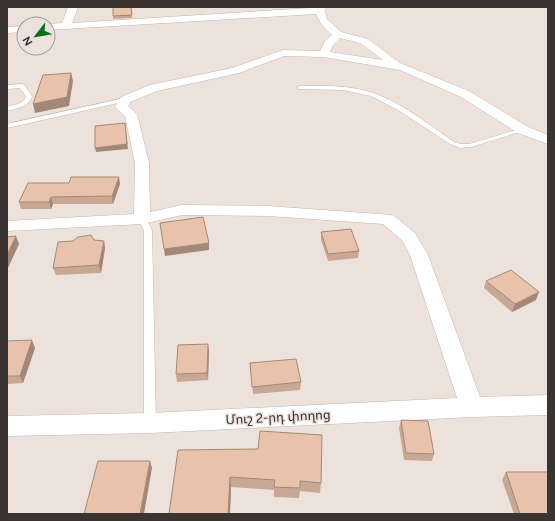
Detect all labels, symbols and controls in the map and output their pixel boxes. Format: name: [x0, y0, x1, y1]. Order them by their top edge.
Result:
north arrow: [16, 16, 56, 56]
text: N: [20, 34, 36, 48]
street label: Մուշ 2-րդ փողոց: [225, 407, 331, 427]

